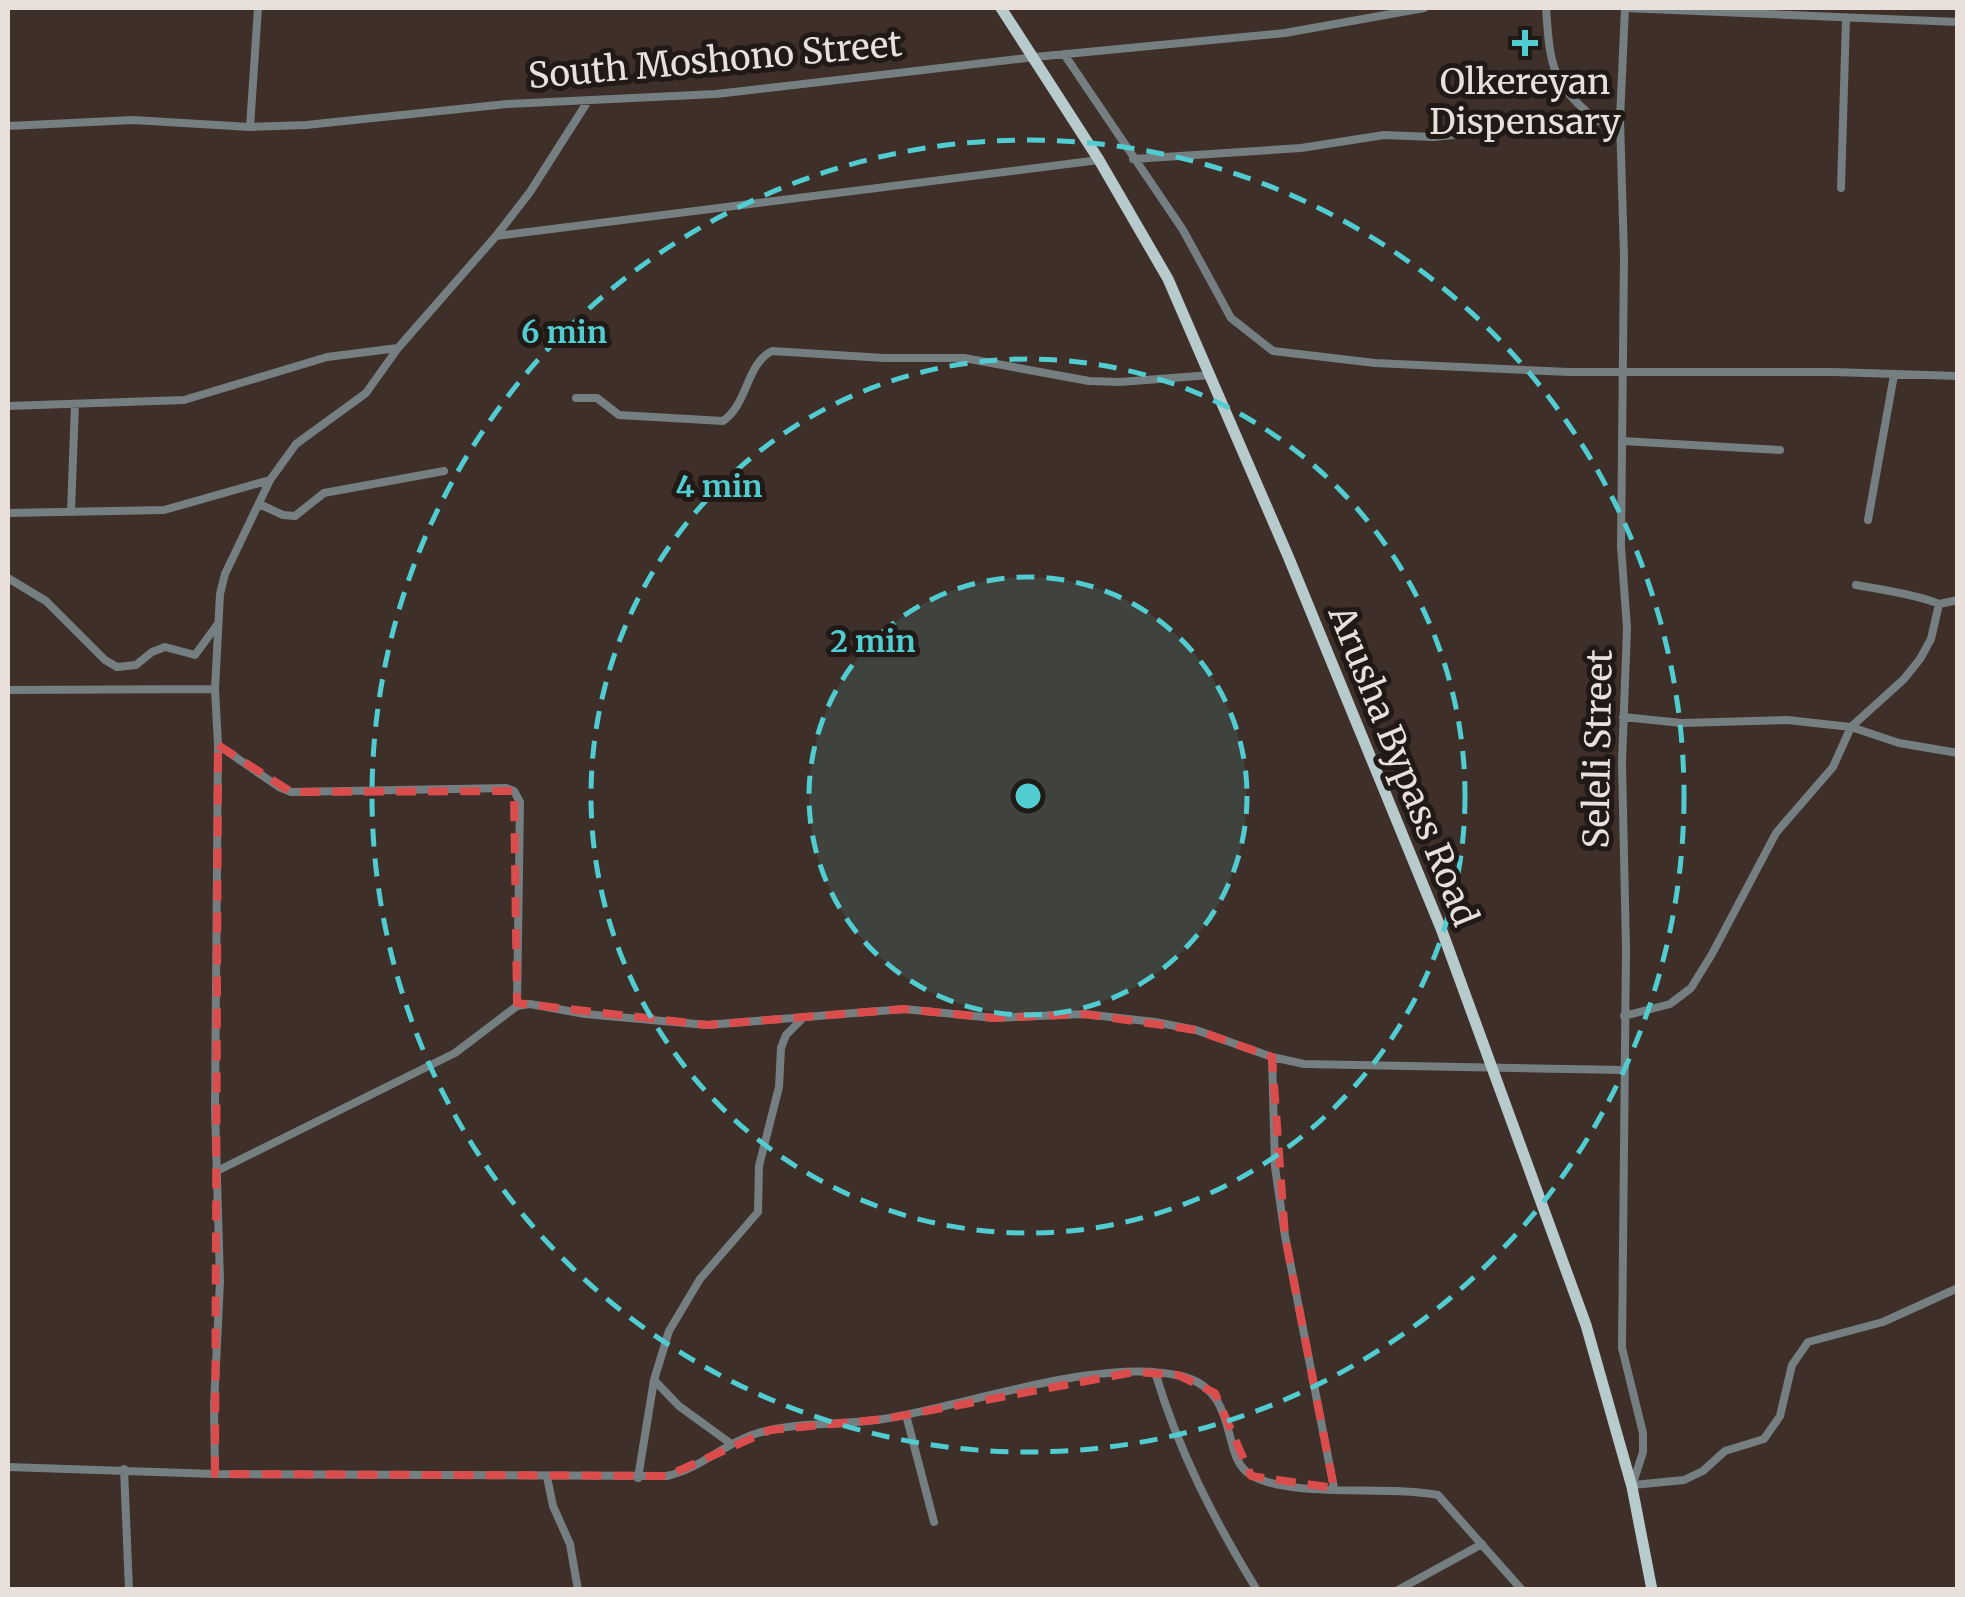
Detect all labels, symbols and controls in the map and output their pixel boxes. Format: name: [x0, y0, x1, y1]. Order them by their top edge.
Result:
street label: South Moshono Street: [526, 22, 904, 98]
marker: Olkereyan Dispensary: [1512, 30, 1538, 56]
place label: Olkereyan Dispensary: [1429, 60, 1621, 144]
text: 6 min: [521, 313, 607, 351]
text: 4 min: [676, 467, 762, 505]
street label: Arusha Bypass Road: [1318, 598, 1487, 933]
text: 2 min: [830, 622, 916, 660]
street label: Seleli Street: [1574, 649, 1622, 849]
centre of rings: [1010, 778, 1046, 814]

